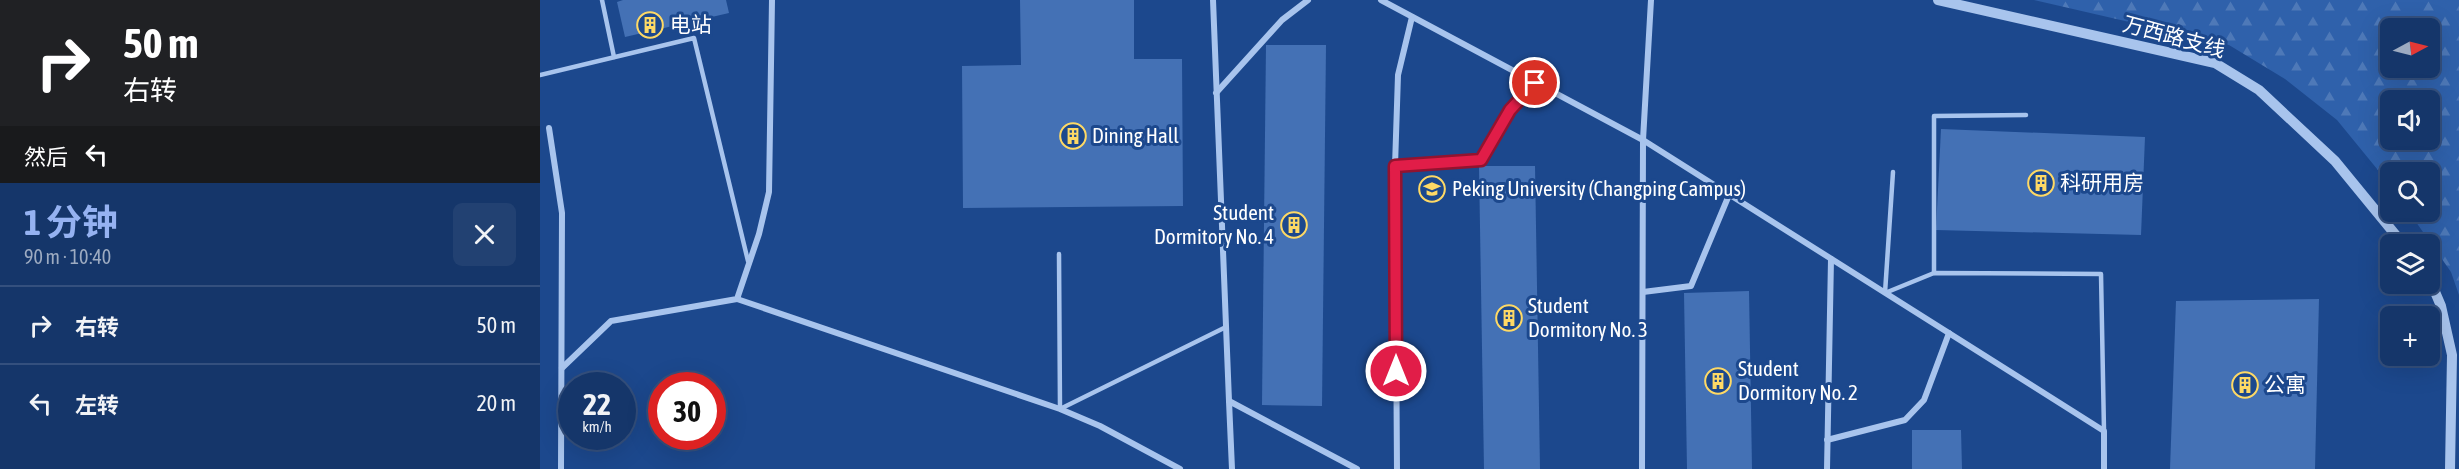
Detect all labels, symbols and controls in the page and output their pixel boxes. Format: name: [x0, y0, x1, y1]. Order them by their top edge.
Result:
building icon: 电站: [635, 10, 665, 40]
street label: 万西路支线: [2120, 11, 2228, 61]
place label: 电站: [670, 12, 712, 36]
north arrow: [2380, 18, 2440, 78]
map controls: [2380, 18, 2440, 366]
text: 50 m: [123, 19, 198, 67]
icon: right: [24, 24, 102, 102]
pin: [1509, 57, 1560, 108]
icon: arrive: [1518, 66, 1551, 99]
text: 右转: [123, 75, 177, 106]
button: sound: [2380, 90, 2440, 150]
building icon: Dining Hall: [1058, 121, 1088, 151]
place label: Dining Hall: [1092, 123, 1179, 147]
icon: left: [80, 138, 113, 171]
text: 然后: [24, 144, 68, 170]
button: search: [2380, 162, 2440, 222]
building icon: 科研用房: [2026, 168, 2056, 198]
place label: 科研用房: [2060, 170, 2144, 194]
school or university icon: Peking University (Changping Campus): [1417, 174, 1447, 204]
place label: Peking University (Changping Campus): [1452, 176, 1746, 200]
place label: Student Dormitory No. 4: [1154, 200, 1274, 248]
text: 1 分钟: [24, 201, 118, 243]
button: close: [453, 203, 516, 266]
building icon: Student Dormitory No. 4: [1279, 210, 1309, 240]
button: layers: [2380, 234, 2440, 294]
text: 90 m · 10:40: [24, 245, 111, 268]
place label: Student Dormitory No. 3: [1528, 293, 1648, 341]
building icon: Student Dormitory No. 3: [1494, 303, 1524, 333]
button: +: [2380, 306, 2440, 366]
icon: right: [24, 309, 57, 342]
text: 50 m: [476, 312, 516, 338]
text: 右转: [75, 314, 119, 340]
position arrow: [1364, 339, 1428, 403]
place label: Student Dormitory No. 2: [1738, 356, 1858, 404]
building icon: Student Dormitory No. 2: [1703, 366, 1733, 396]
building icon: 公寓: [2230, 370, 2260, 400]
speed limit sign: 30: [648, 372, 726, 450]
place label: 公寓: [2264, 372, 2306, 396]
icon: left: [24, 387, 57, 420]
text: 22: [583, 387, 611, 421]
text: 20 m: [476, 390, 516, 416]
text: 左转: [75, 392, 119, 418]
text: km/h: [582, 418, 612, 435]

